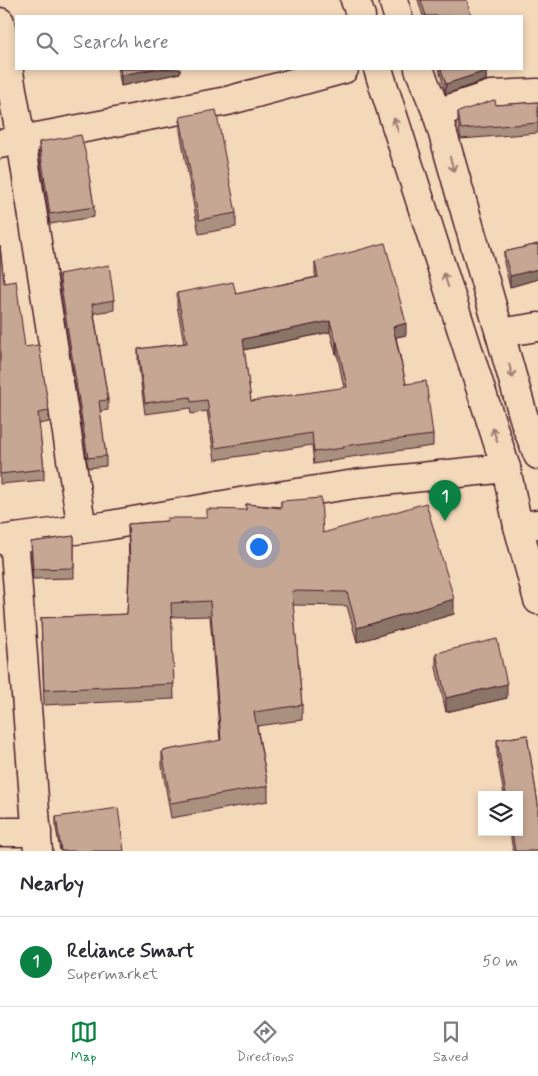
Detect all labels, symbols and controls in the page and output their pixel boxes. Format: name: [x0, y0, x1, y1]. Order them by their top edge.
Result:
search box: [15, 15, 523, 70]
icon: search: [33, 29, 61, 57]
text: Search here: [73, 30, 169, 55]
one-way arrow: [390, 117, 400, 133]
one-way arrow: [447, 156, 457, 172]
one-way arrow: [440, 272, 450, 288]
one-way arrow: [506, 363, 516, 379]
one-way arrow: [490, 427, 500, 443]
pin: 1: [429, 480, 461, 521]
your location: [246, 534, 272, 560]
map controls: [478, 791, 523, 836]
button: layers: [478, 791, 523, 836]
text: Nearby: [20, 870, 84, 898]
text: Reliance Smart: [67, 939, 194, 964]
text: 1: [32, 951, 40, 972]
text: 50 m: [482, 951, 518, 972]
text: Supermarket: [67, 964, 158, 985]
tab: Map: [70, 1018, 98, 1066]
tab: Directions: [237, 1018, 294, 1066]
tab: Saved: [433, 1018, 468, 1066]

